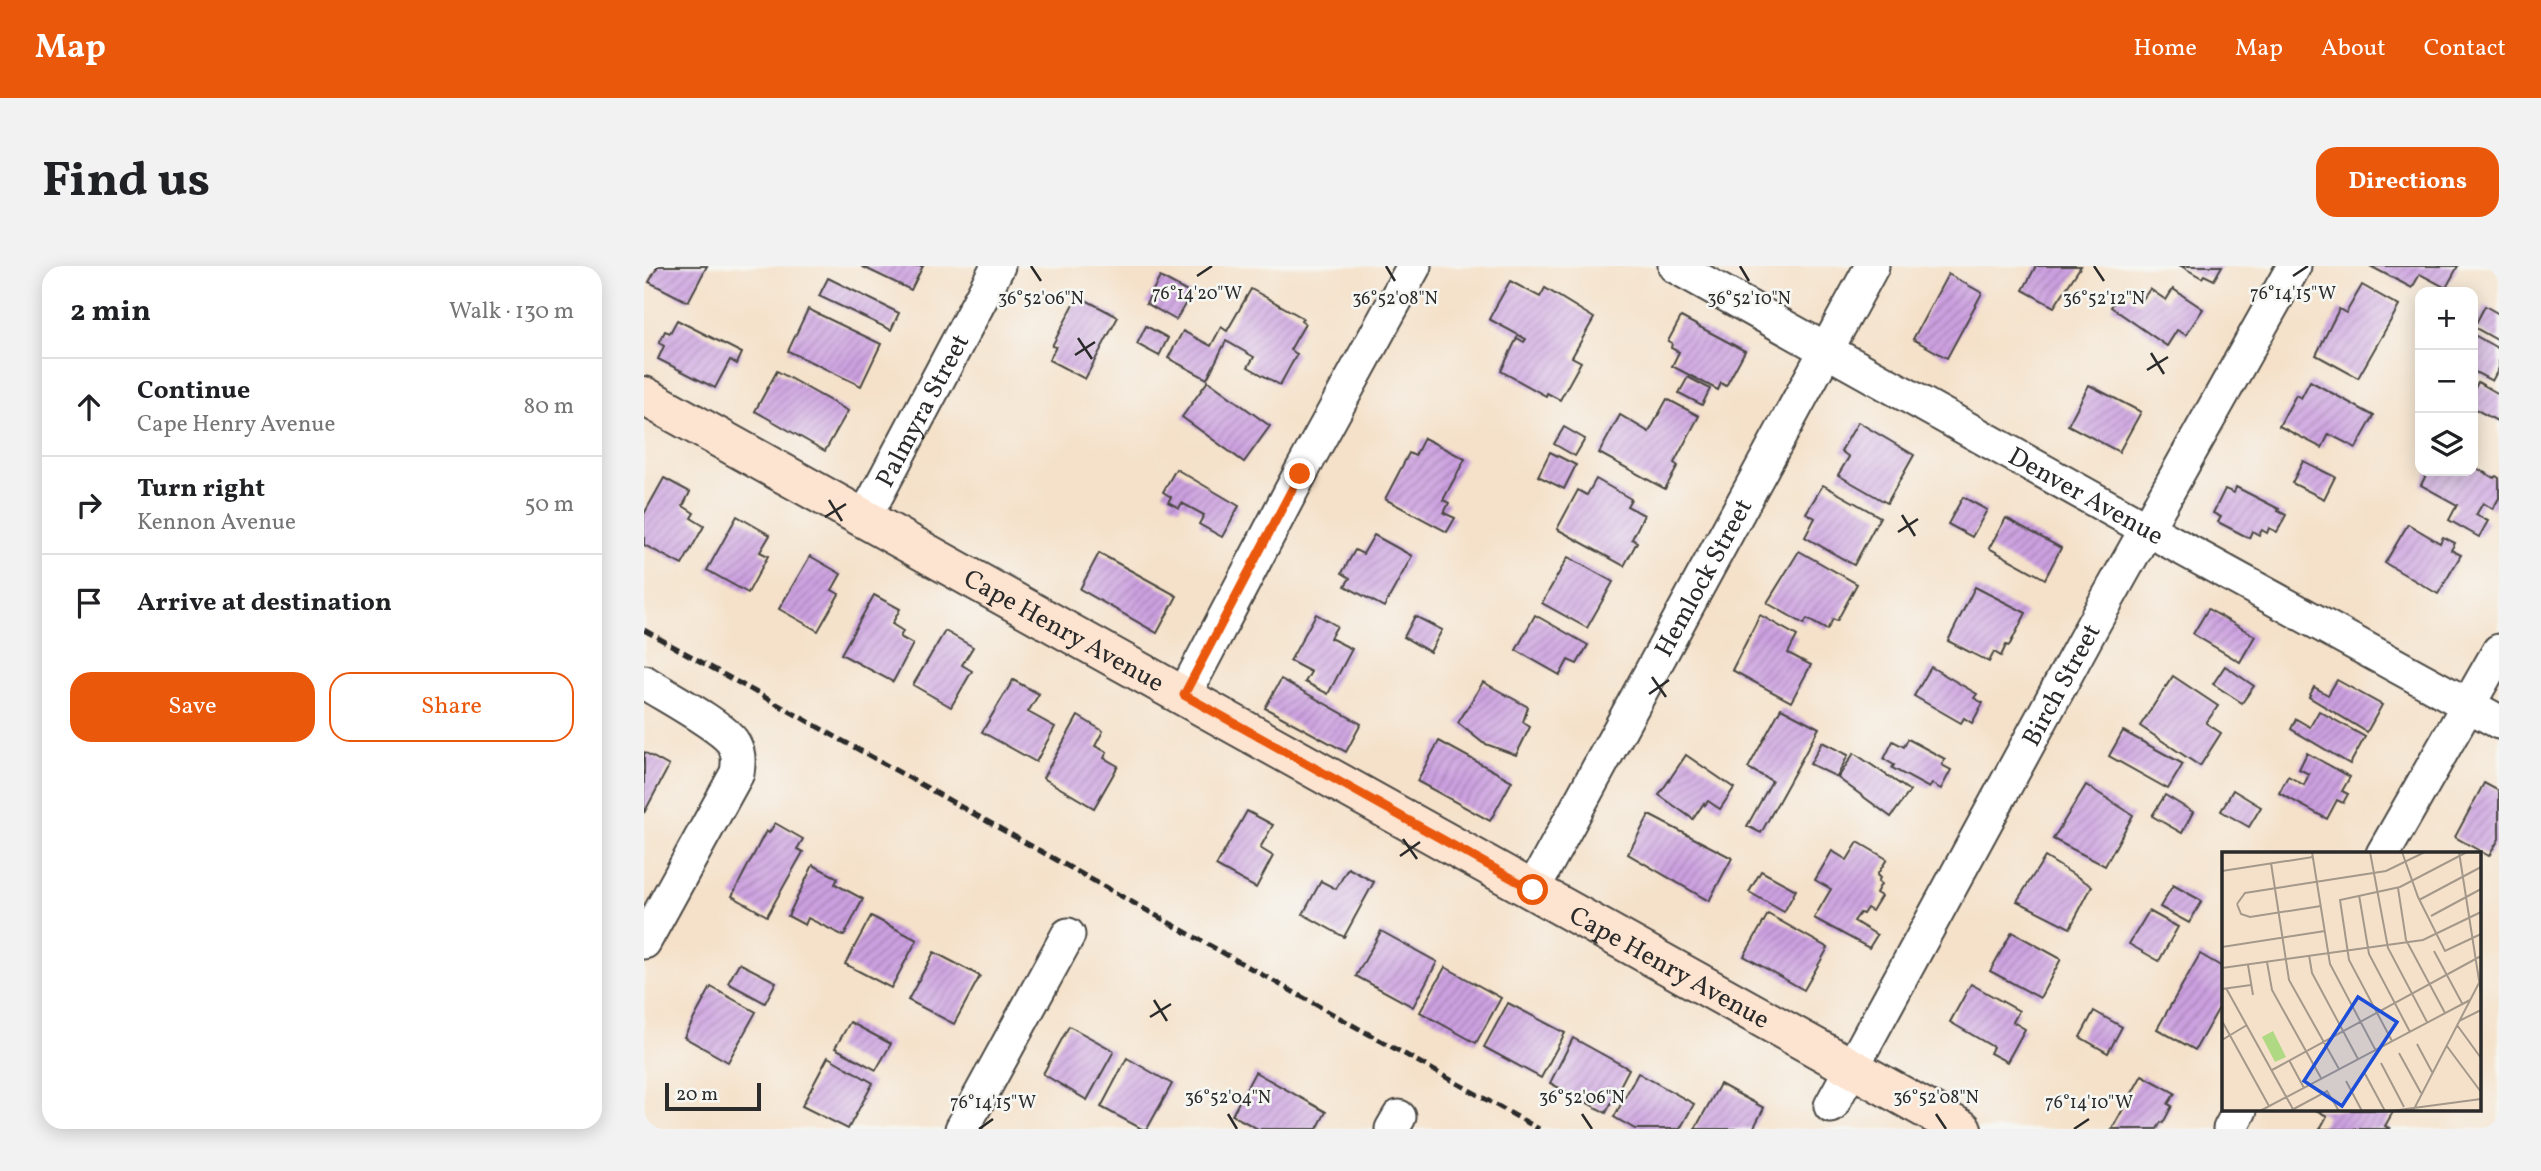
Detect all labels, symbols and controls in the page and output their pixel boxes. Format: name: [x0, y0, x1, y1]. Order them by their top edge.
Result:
text: Map: [35, 26, 106, 72]
text: Home: [2133, 32, 2197, 66]
text: Map: [2235, 32, 2283, 66]
text: About: [2321, 32, 2386, 66]
text: Contact: [2424, 32, 2506, 66]
button: Directions: [2316, 147, 2499, 217]
text: Find us: [42, 148, 210, 217]
text: 76°14'20"W: [1152, 282, 1242, 307]
text: 76°14'15"W: [2250, 282, 2336, 307]
text: 36°52'06"N: [998, 287, 1084, 312]
text: 36°52'08"N: [1352, 287, 1438, 312]
text: 36°52'10"N: [1707, 287, 1791, 312]
text: 36°52'12"N: [2063, 287, 2145, 312]
map controls: [2415, 287, 2478, 476]
button: +: [2415, 287, 2478, 350]
text: 2 min: [70, 291, 151, 333]
text: Walk · 130 m: [449, 296, 574, 328]
street label: Palmyra Street: [868, 328, 979, 494]
button: −: [2415, 350, 2478, 413]
text: Continue: [137, 373, 250, 409]
icon: ahead: [70, 388, 108, 426]
text: 80 m: [524, 391, 574, 423]
text: Cape Henry Avenue: [137, 409, 335, 441]
button: layers: [2415, 413, 2478, 476]
street label: Denver Avenue: [2001, 439, 2170, 555]
route end: [1284, 458, 1315, 489]
text: Turn right: [137, 471, 265, 507]
icon: right: [70, 486, 108, 524]
text: 50 m: [525, 489, 574, 521]
street label: Hemlock Street: [1647, 493, 1762, 664]
text: Kennon Avenue: [137, 507, 296, 539]
street label: Cape Henry Avenue: [957, 561, 1170, 702]
icon: arrive: [70, 584, 108, 622]
text: Arrive at destination: [137, 585, 392, 621]
street label: Birch Street: [2014, 618, 2110, 753]
button: Save: [70, 672, 315, 742]
button: Share: [329, 672, 574, 742]
inset map: [2222, 852, 2482, 1112]
route start: [1517, 874, 1548, 905]
street label: Cape Henry Avenue: [1562, 898, 1776, 1039]
scale bar: [665, 1080, 761, 1112]
text: 20 m: [676, 1082, 718, 1108]
text: 36°52'04"N: [1185, 1086, 1271, 1111]
text: 36°52'06"N: [1539, 1086, 1625, 1111]
text: 36°52'08"N: [1893, 1086, 1979, 1111]
text: 76°14'15"W: [950, 1091, 1036, 1116]
text: 76°14'10"W: [2045, 1091, 2133, 1116]

